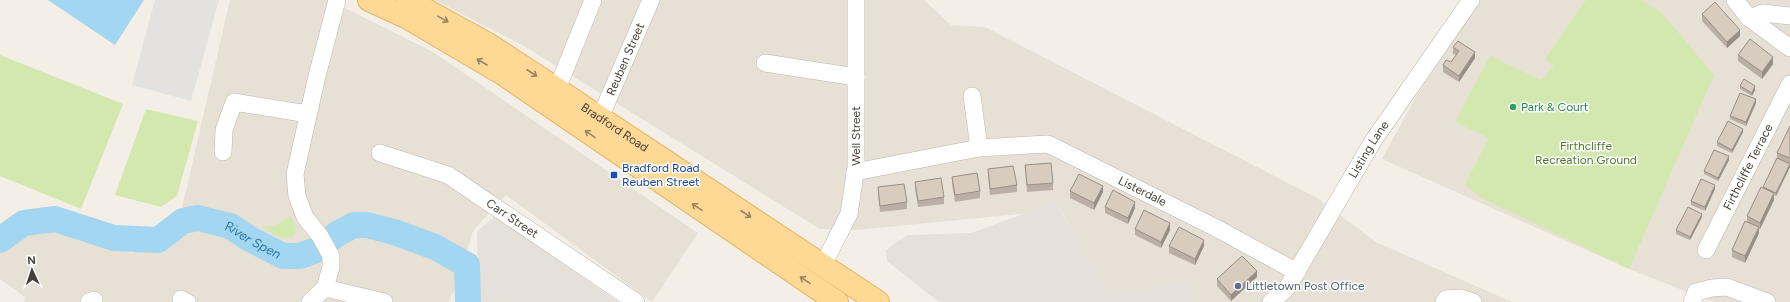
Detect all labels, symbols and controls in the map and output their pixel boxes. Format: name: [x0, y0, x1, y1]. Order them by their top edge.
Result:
one-way arrow: [436, 16, 448, 23]
street label: Reuben Street: [604, 20, 647, 98]
one-way arrow: [476, 57, 488, 65]
one-way arrow: [526, 69, 538, 77]
street label: Bradford Road: [578, 100, 651, 155]
place label: Park & Court: [1521, 100, 1589, 114]
marker: Park & Court: [1508, 102, 1518, 112]
street label: Well Street: [849, 106, 863, 166]
street label: Listing Lane: [1346, 118, 1392, 181]
street label: Firthcliffe Terrace: [1720, 121, 1776, 212]
one-way arrow: [584, 130, 595, 138]
park label: Firthcliffe Recreation Ground: [1535, 139, 1637, 167]
place label: Bradford Road Reuben Street: [622, 161, 700, 189]
marker: Bradford Road Reuben Street: [609, 170, 619, 180]
street label: Listerdale: [1116, 173, 1169, 209]
street label: Carr Street: [484, 196, 541, 241]
one-way arrow: [692, 203, 703, 211]
one-way arrow: [740, 210, 751, 218]
water label: River Spen: [224, 218, 284, 262]
north arrow: [12, 250, 52, 290]
text: N: [27, 254, 36, 267]
one-way arrow: [800, 276, 811, 284]
place label: Littletown Post Office: [1246, 279, 1365, 293]
marker: Littletown Post Office: [1233, 281, 1243, 291]

